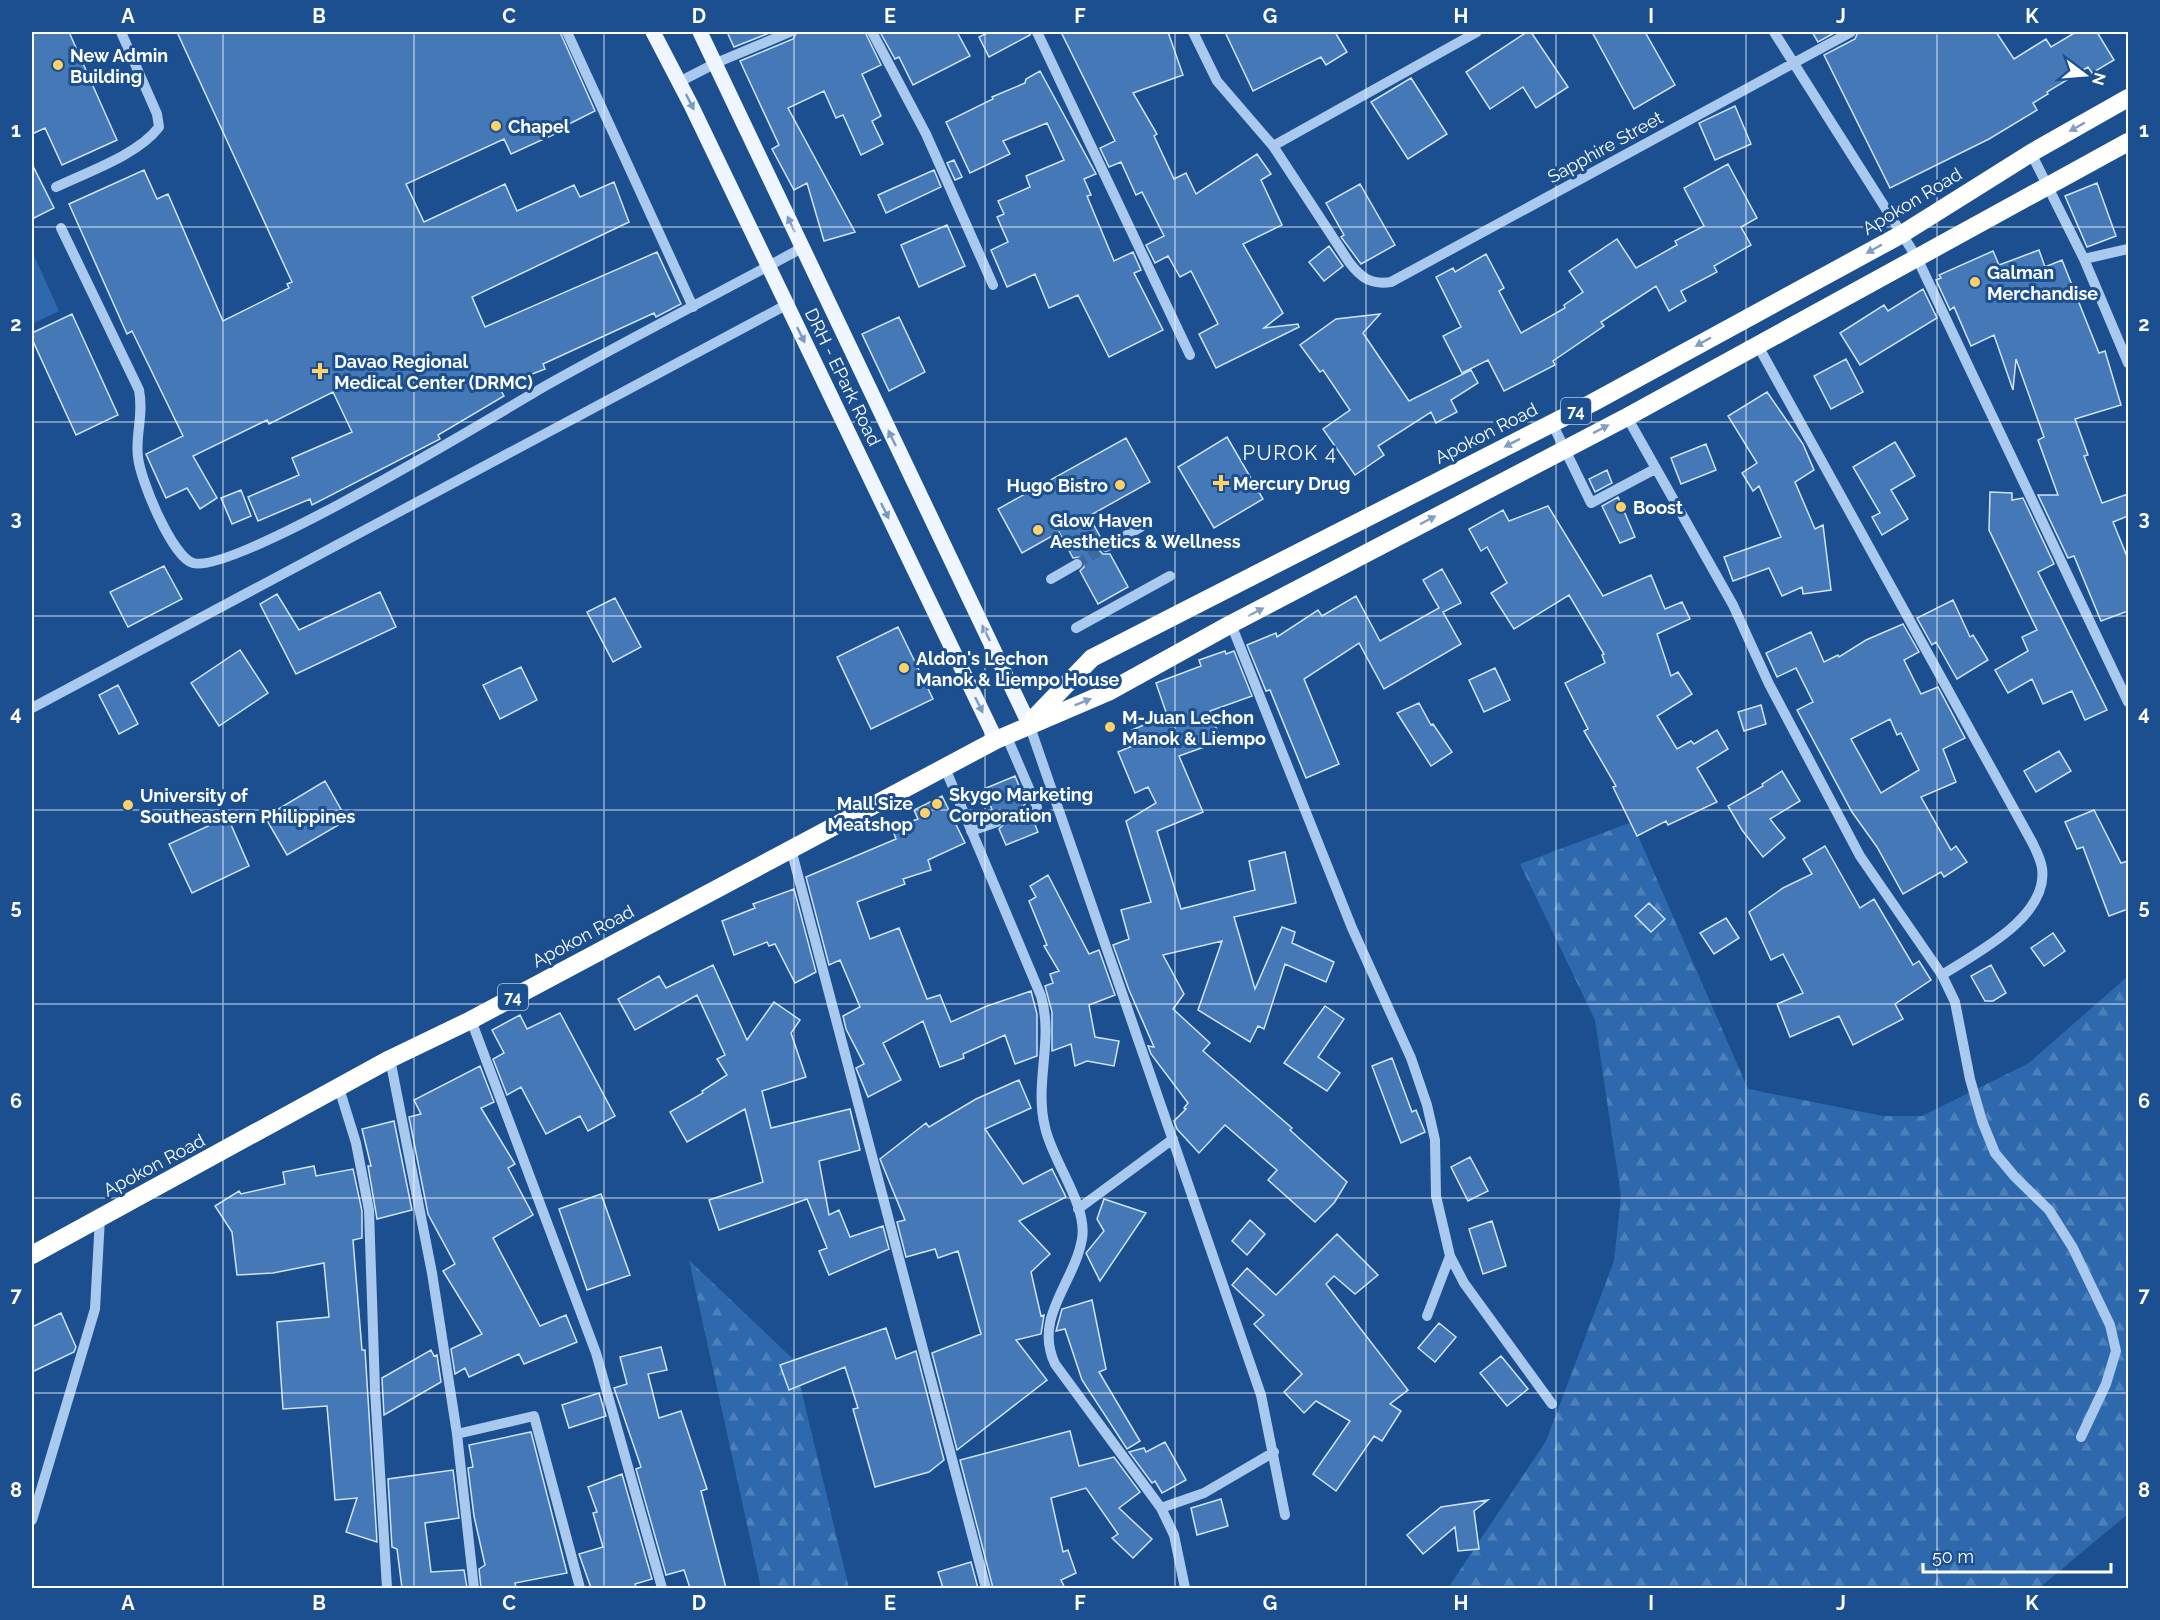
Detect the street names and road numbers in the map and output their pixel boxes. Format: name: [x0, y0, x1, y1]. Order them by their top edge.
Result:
street label: Sapphire Street: [1544, 107, 1666, 187]
street label: Apokon Road: [1859, 163, 1965, 239]
street label: DRH - EPark Road: [801, 305, 885, 449]
street label: Apokon Road: [1431, 398, 1541, 468]
road number: 74: [1561, 398, 1591, 424]
street label: Apokon Road: [529, 900, 637, 972]
road number: 74: [498, 984, 528, 1010]
street label: Apokon Road: [100, 1129, 208, 1201]

